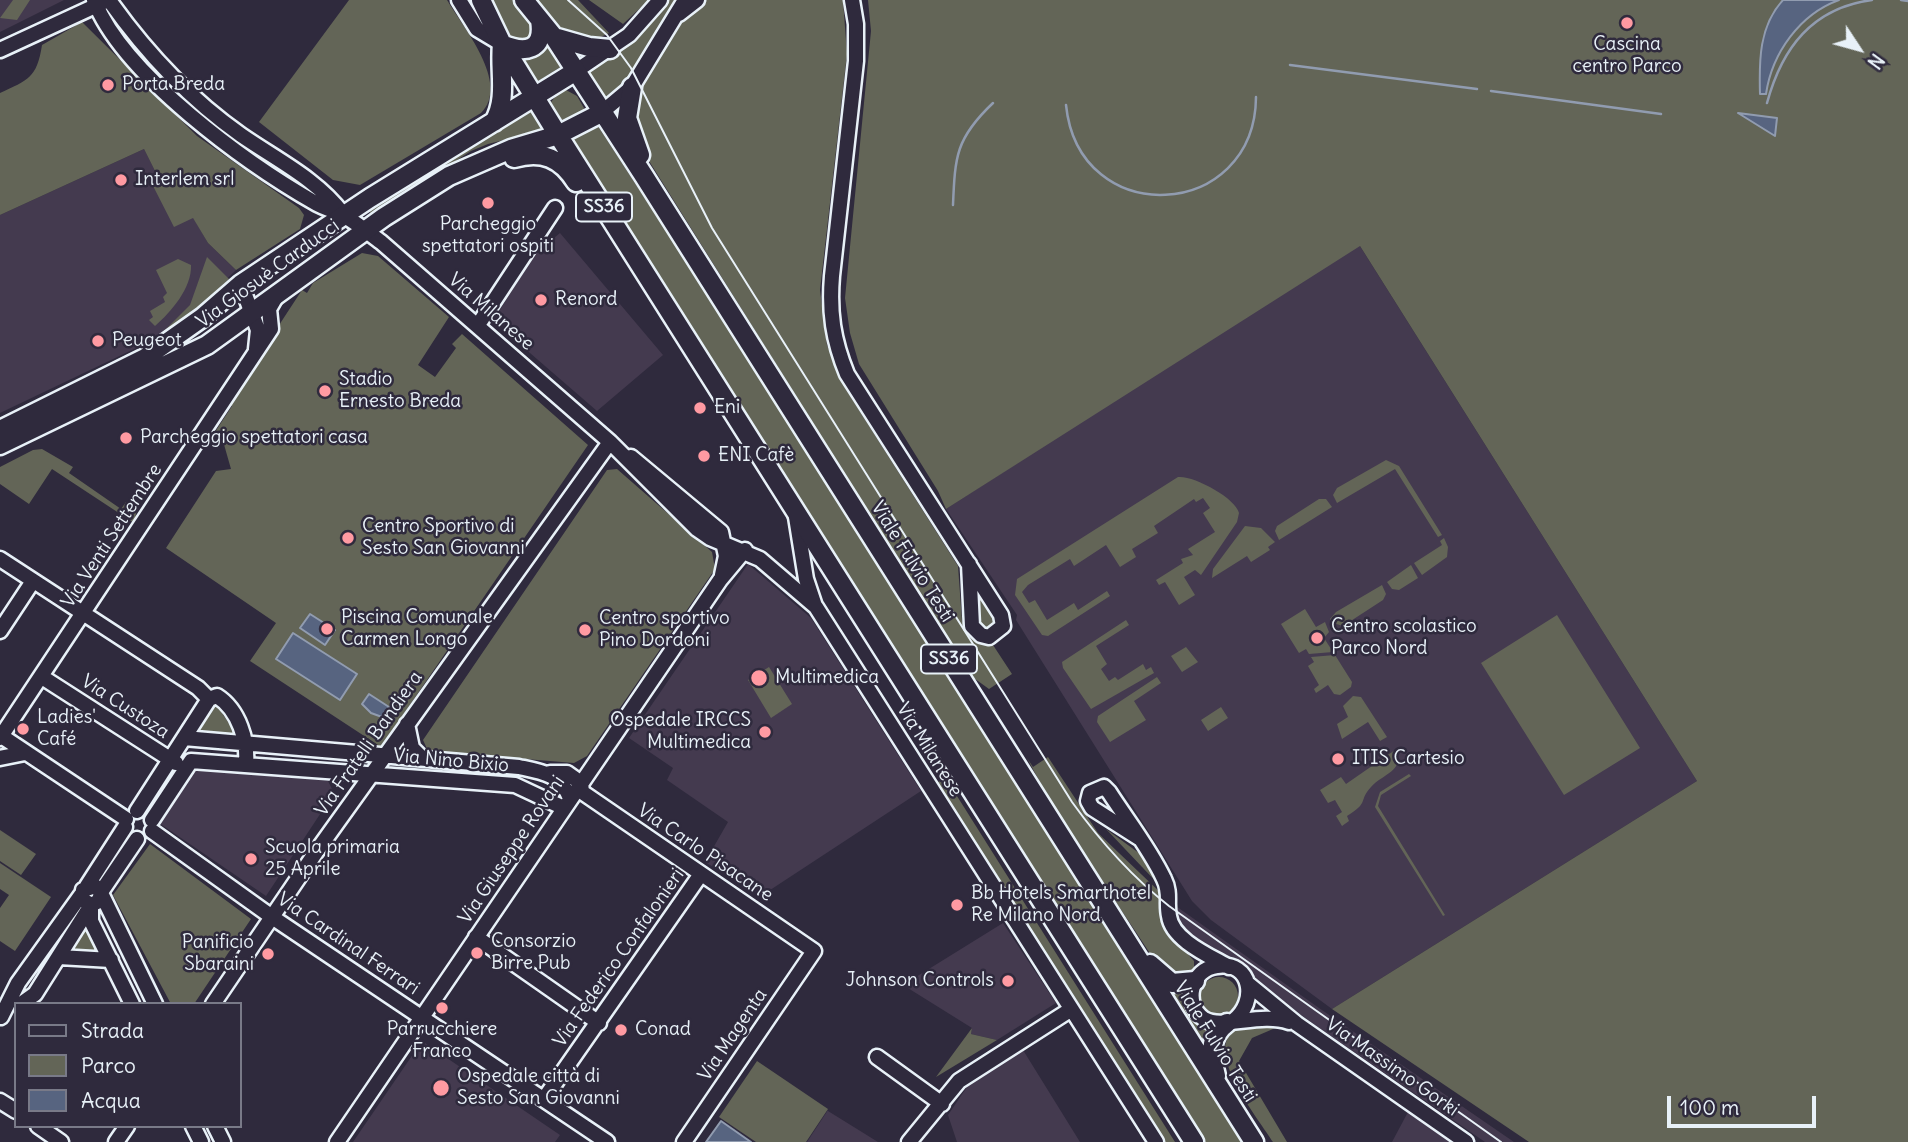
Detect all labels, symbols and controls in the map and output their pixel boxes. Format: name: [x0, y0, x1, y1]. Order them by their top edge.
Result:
north arrow: [1824, 14, 1894, 84]
marker: Cascina centro Parco: [1619, 15, 1635, 31]
place label: Cascina centro Parco: [1572, 34, 1682, 78]
text: N: [1862, 49, 1890, 74]
place label: Porta Breda: [122, 74, 225, 96]
marker: Porta Breda: [100, 77, 116, 93]
place label: Interlem srl: [135, 169, 235, 191]
marker: Interlem srl: [113, 172, 129, 188]
road number: SS36: [576, 192, 632, 222]
marker: Parcheggio spettatori ospiti: [480, 195, 496, 211]
place label: Parcheggio spettatori ospiti: [422, 214, 554, 258]
street label: Via Giosuè Carducci: [192, 215, 344, 333]
street label: Via Milanese: [443, 269, 539, 355]
place label: Renord: [555, 289, 617, 311]
marker: Renord: [533, 292, 549, 308]
place label: Peugeot: [112, 330, 182, 352]
marker: Peugeot: [90, 333, 106, 349]
place label: Stadio Ernesto Breda: [339, 369, 461, 413]
marker: Stadio Ernesto Breda: [317, 383, 333, 399]
place label: Eni: [714, 397, 740, 419]
marker: Eni: [692, 400, 708, 416]
place label: Parcheggio spettatori casa: [140, 427, 368, 449]
marker: Parcheggio spettatori casa: [118, 430, 134, 446]
place label: ENI Cafè: [718, 445, 794, 467]
marker: ENI Cafè: [696, 448, 712, 464]
street label: Via Venti Settembre: [57, 460, 167, 612]
street label: Viale Fulvio Testi: [866, 497, 958, 627]
place label: Centro Sportivo di Sesto San Giovanni: [362, 516, 525, 560]
marker: Centro Sportivo di Sesto San Giovanni: [340, 530, 356, 546]
place label: Piscina Comunale Carmen Longo: [341, 607, 493, 651]
place label: Centro sportivo Pino Dordoni: [599, 608, 730, 652]
place label: Centro scolastico Parco Nord: [1331, 616, 1477, 660]
marker: Piscina Comunale Carmen Longo: [319, 621, 335, 637]
marker: Centro sportivo Pino Dordoni: [577, 622, 593, 638]
marker: Centro scolastico Parco Nord: [1309, 630, 1325, 646]
road number: SS36: [921, 644, 977, 674]
street label: Via Fratelli Bandiera: [310, 667, 428, 821]
place label: Multimedica: [775, 667, 879, 689]
marker: Multimedica: [749, 668, 769, 688]
street label: Via Custoza: [77, 670, 173, 744]
street label: Via Milanese: [891, 699, 967, 801]
place label: Ladies' Café: [37, 707, 96, 751]
place label: Ospedale IRCCS Multimedica: [610, 710, 751, 754]
marker: Ladies' Café: [15, 721, 31, 737]
marker: Ospedale IRCCS Multimedica: [757, 724, 773, 740]
street label: Via Nino Bixio: [392, 745, 510, 777]
place label: ITIS Cartesio: [1352, 748, 1465, 770]
marker: ITIS Cartesio: [1330, 751, 1346, 767]
street label: Via Giuseppe Rovani: [454, 772, 570, 928]
street label: Via Carlo Pisacane: [633, 799, 777, 907]
place label: Scuola primaria 25 Aprile: [265, 837, 400, 881]
marker: Scuola primaria 25 Aprile: [243, 851, 259, 867]
street label: Via Federico Confalonieri: [549, 864, 689, 1052]
place label: Bb Hotels Smarthotel Re Milano Nord: [971, 883, 1151, 927]
street label: Via Cardinal Ferrari: [273, 888, 423, 1000]
marker: Bb Hotels Smarthotel Re Milano Nord: [949, 897, 965, 913]
place label: Consorzio Birre Pub: [491, 931, 576, 975]
place label: Panificio Sbaraini: [182, 932, 254, 976]
marker: Consorzio Birre Pub: [469, 945, 485, 961]
marker: Panificio Sbaraini: [260, 946, 276, 962]
place label: Johnson Controls: [846, 970, 994, 992]
marker: Johnson Controls: [1000, 973, 1016, 989]
street label: Viale Fulvio Testi: [1169, 977, 1261, 1107]
street label: Via Magenta: [694, 984, 772, 1086]
marker: Parrucchiere Franco: [434, 1000, 450, 1016]
legend: [14, 1002, 242, 1128]
street label: Via Massimo Gorki: [1321, 1013, 1463, 1121]
text: Strada: [81, 1017, 144, 1044]
place label: Parrucchiere Franco: [387, 1019, 497, 1063]
place label: Conad: [635, 1019, 691, 1041]
marker: Conad: [613, 1022, 629, 1038]
text: Parco: [81, 1052, 136, 1079]
place label: Ospedale città di Sesto San Giovanni: [457, 1066, 620, 1110]
marker: Ospedale città di Sesto San Giovanni: [431, 1078, 451, 1098]
scale bar: [1670, 1082, 1819, 1126]
text: Acqua: [81, 1087, 141, 1114]
text: 100 m: [1680, 1094, 1739, 1121]

